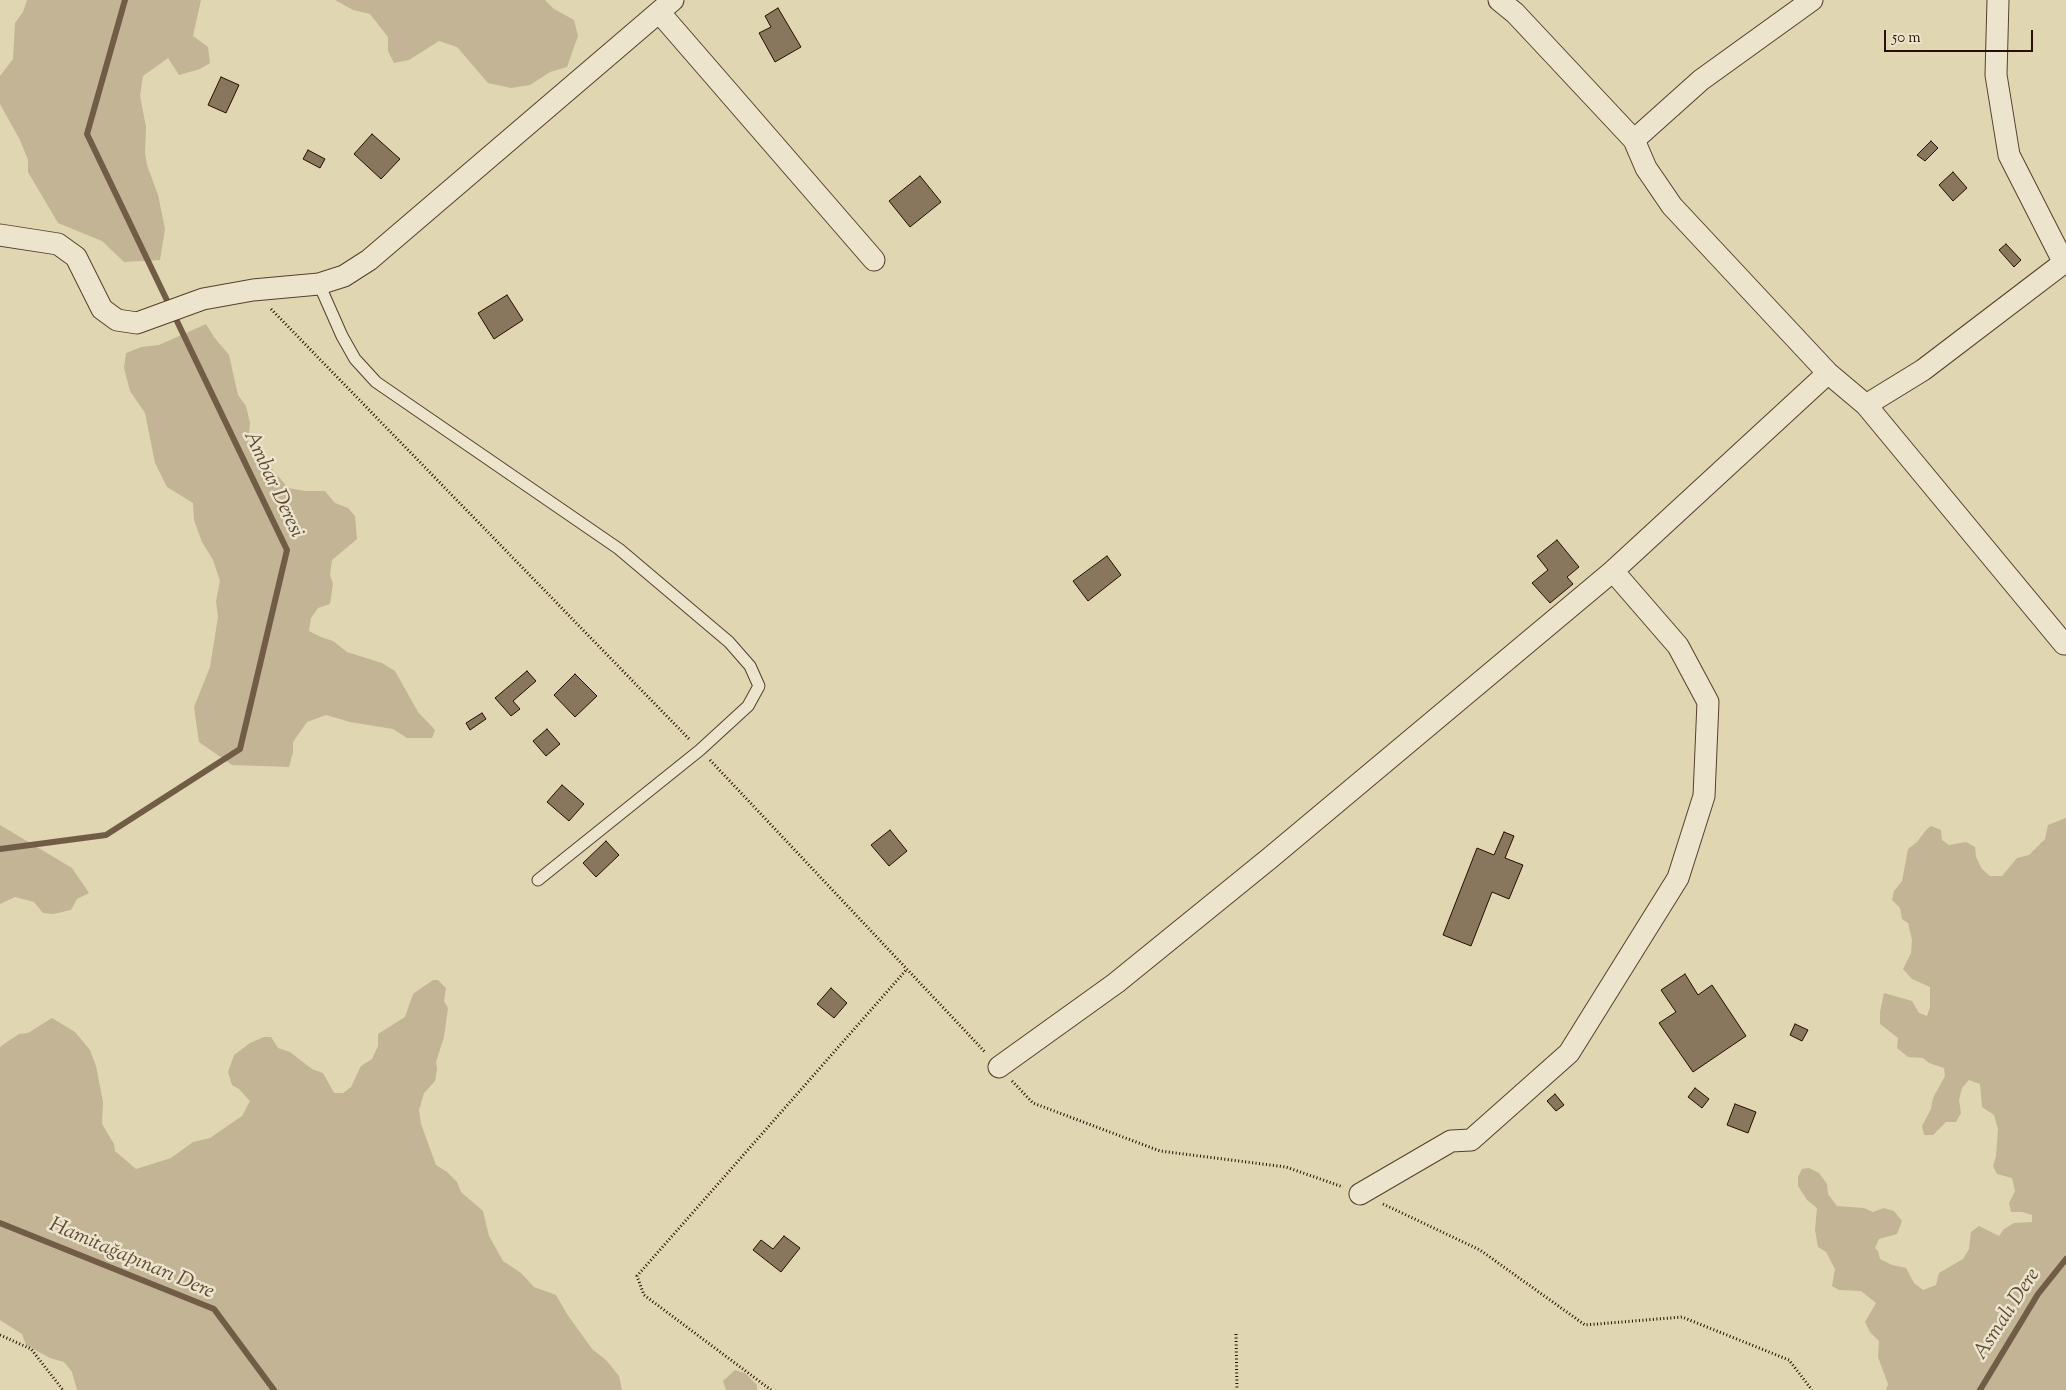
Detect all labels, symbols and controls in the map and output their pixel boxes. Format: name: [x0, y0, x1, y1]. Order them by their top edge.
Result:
scale bar: [1886, 20, 2035, 52]
text: 50 m: [1892, 28, 1921, 49]
water label: Ambar Deresi: [236, 428, 308, 542]
water label: Hamitağapınarı Dere: [45, 1214, 217, 1306]
water label: Asmalı Dere: [1969, 1265, 2047, 1365]

